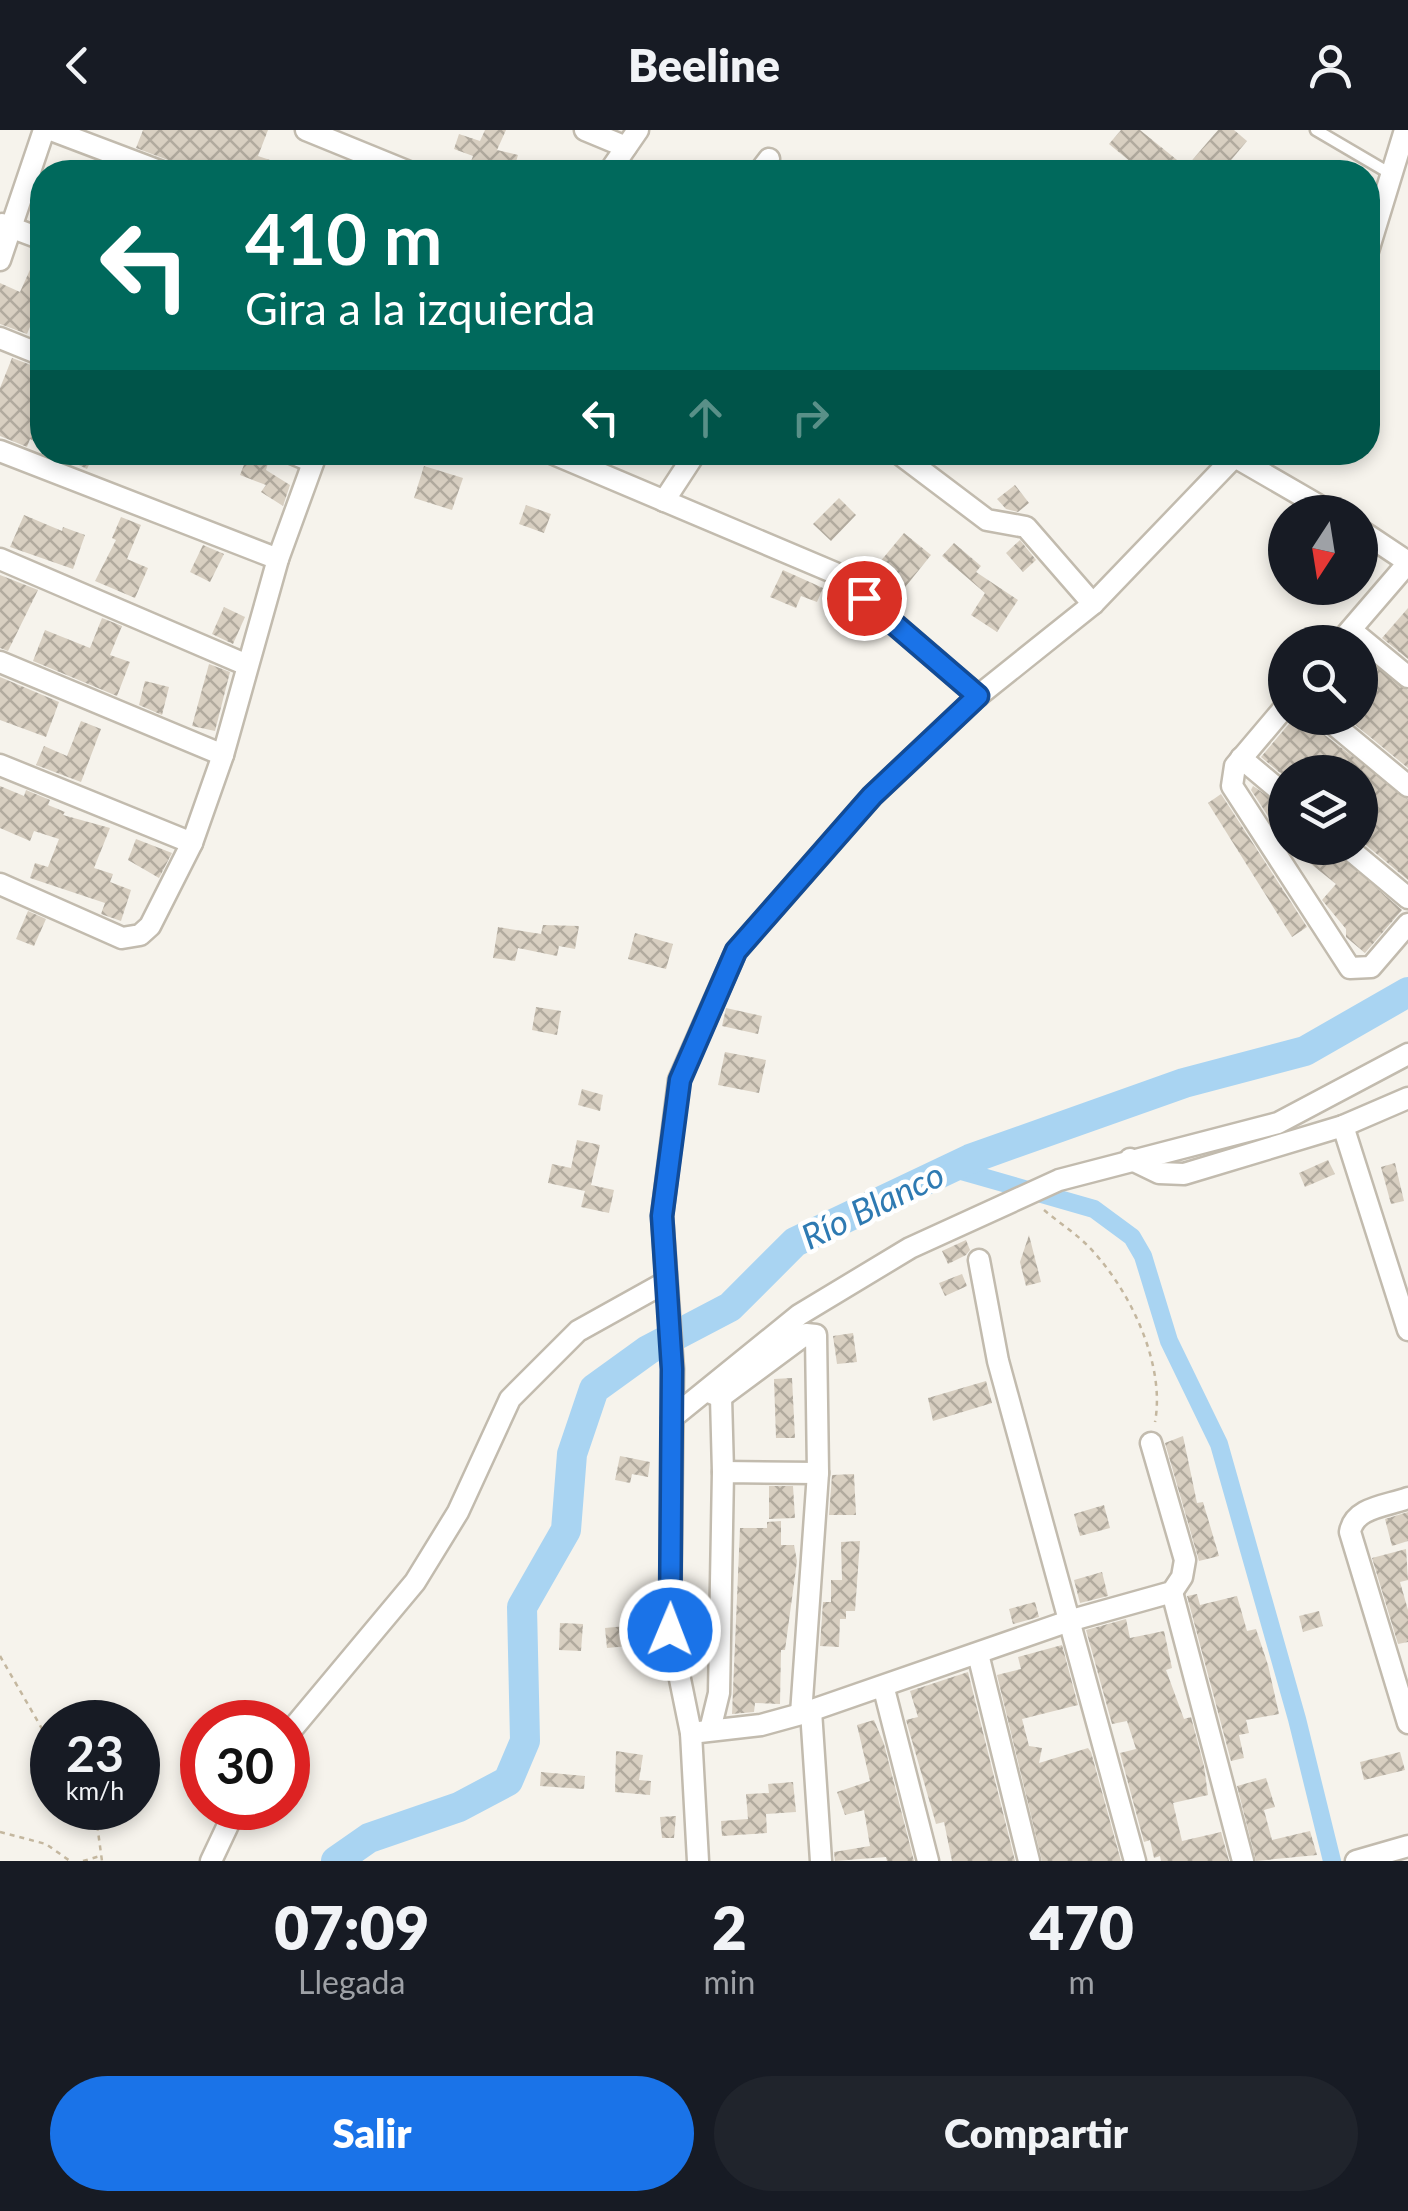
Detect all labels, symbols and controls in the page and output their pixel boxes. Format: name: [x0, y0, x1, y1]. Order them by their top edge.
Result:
icon: back: [50, 38, 105, 93]
text: Beeline: [628, 38, 780, 92]
icon: person: [1303, 38, 1358, 93]
text: 410 m: [245, 196, 442, 280]
icon: left: [80, 200, 210, 330]
text: Gira a la izquierda: [245, 281, 595, 335]
icon: left: [573, 390, 628, 445]
icon: ahead: [678, 390, 733, 445]
icon: right: [783, 390, 838, 445]
north arrow: [1268, 495, 1378, 605]
map controls: [1268, 495, 1378, 865]
pin: [822, 556, 907, 641]
icon: arrive: [837, 571, 892, 626]
button: search: [1268, 625, 1378, 735]
button: layers: [1268, 755, 1378, 865]
water label: Río Blanco: [794, 1152, 950, 1257]
position arrow: [618, 1578, 722, 1682]
speed limit sign: 30: [180, 1700, 310, 1830]
text: 23: [66, 1723, 124, 1783]
text: km/h: [66, 1775, 124, 1805]
text: 07:09: [274, 1891, 429, 1963]
text: 2: [712, 1891, 747, 1963]
text: 470: [1029, 1891, 1134, 1963]
text: Llegada: [298, 1962, 405, 2001]
text: min: [703, 1962, 755, 2001]
text: m: [1068, 1962, 1095, 2001]
button: Salir: [50, 2076, 694, 2191]
button: Compartir: [714, 2076, 1358, 2191]

